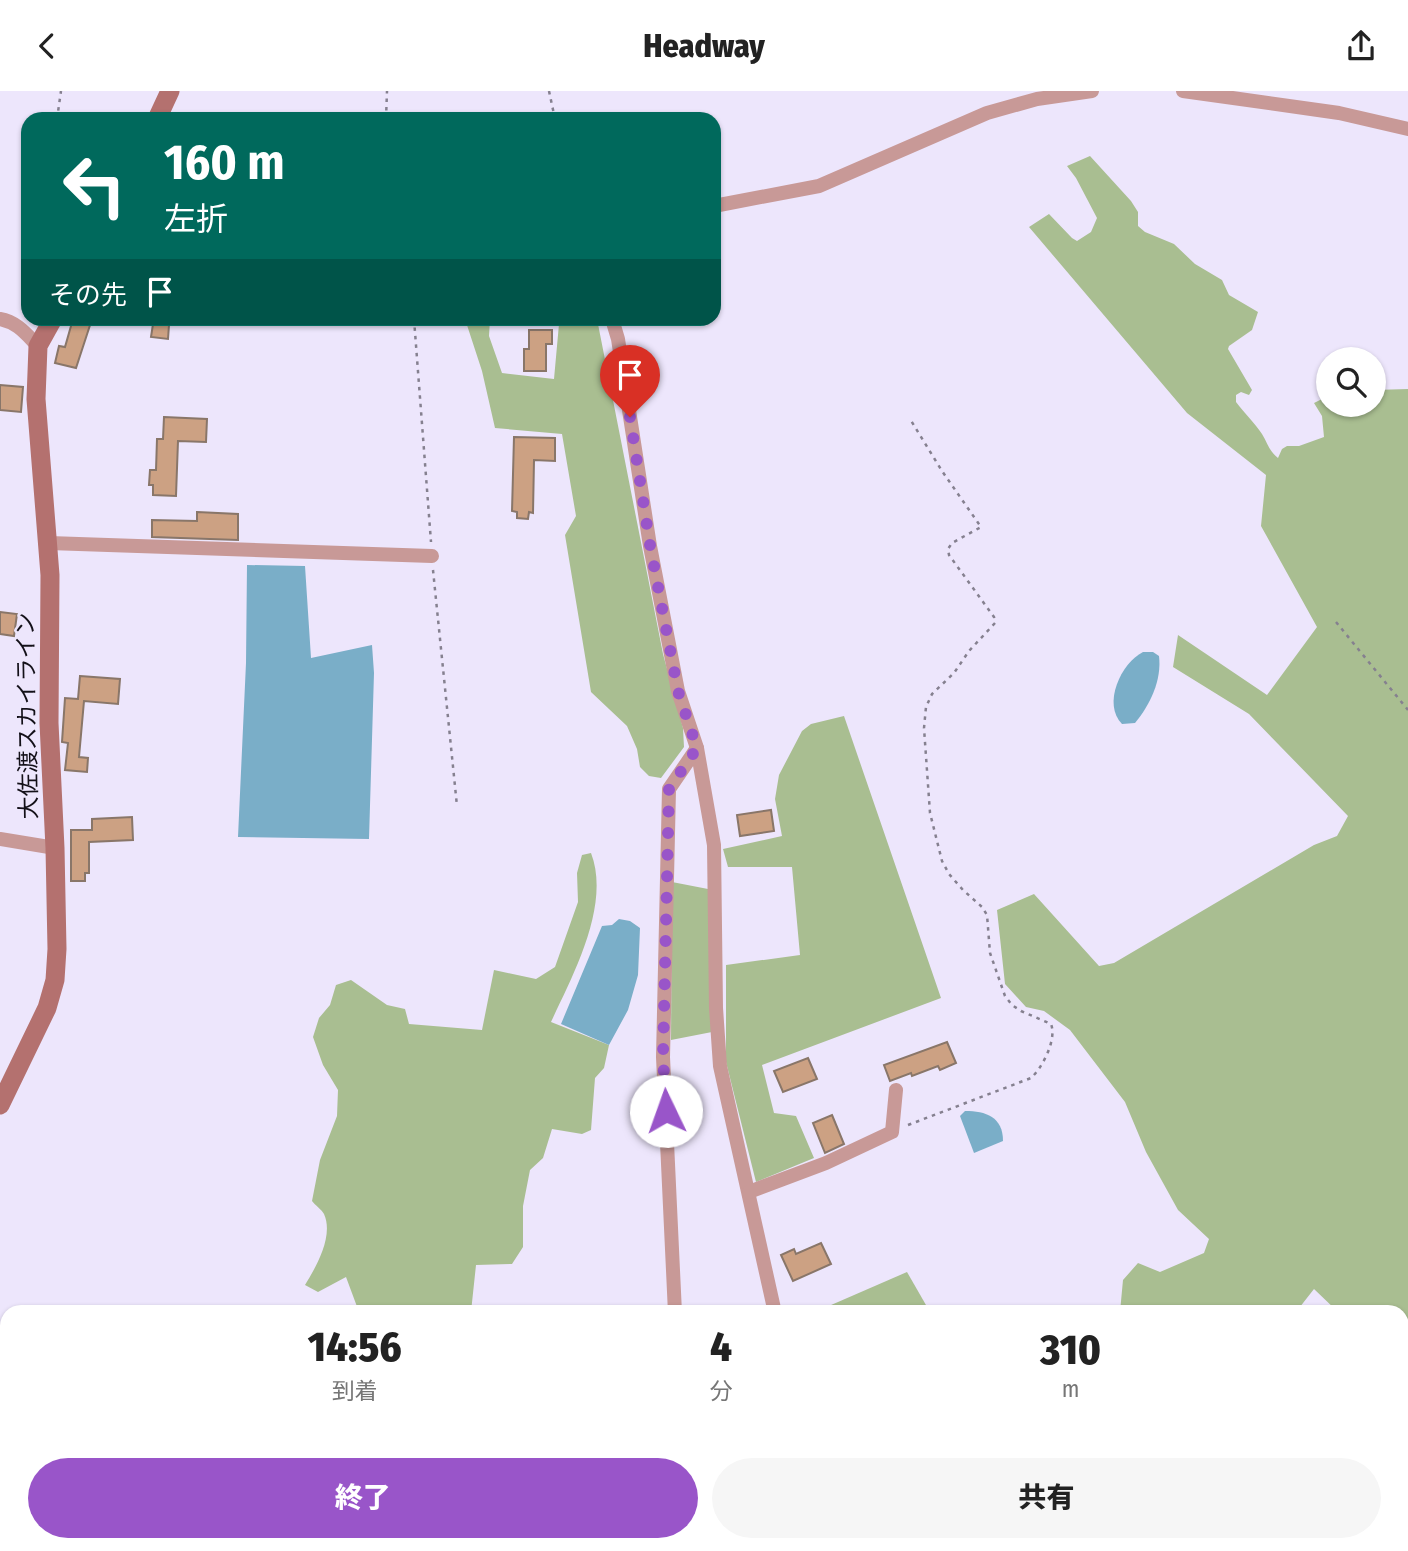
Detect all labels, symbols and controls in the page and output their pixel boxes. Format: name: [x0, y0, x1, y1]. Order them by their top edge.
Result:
icon: back: [28, 27, 66, 65]
text: Headway: [643, 27, 765, 65]
icon: share: [1342, 27, 1380, 65]
text: 160 m: [164, 133, 285, 192]
icon: left: [49, 140, 140, 231]
text: 左折: [164, 200, 228, 238]
icon: arrive: [141, 273, 179, 311]
text: その先: [49, 280, 127, 311]
pin: [600, 345, 660, 417]
map controls: [1316, 347, 1386, 417]
button: search: [1316, 347, 1386, 417]
icon: arrive: [611, 356, 649, 394]
street label: 大佐渡スカイライン: [11, 612, 43, 820]
position arrow: [629, 1074, 703, 1148]
text: 14:56: [308, 1322, 402, 1372]
text: 4: [710, 1322, 732, 1372]
text: 310: [1040, 1325, 1101, 1375]
text: m: [1062, 1375, 1080, 1403]
text: 到着: [332, 1377, 378, 1405]
text: 分: [709, 1377, 732, 1405]
button: 終了: [28, 1458, 698, 1538]
button: 共有: [712, 1458, 1381, 1538]

